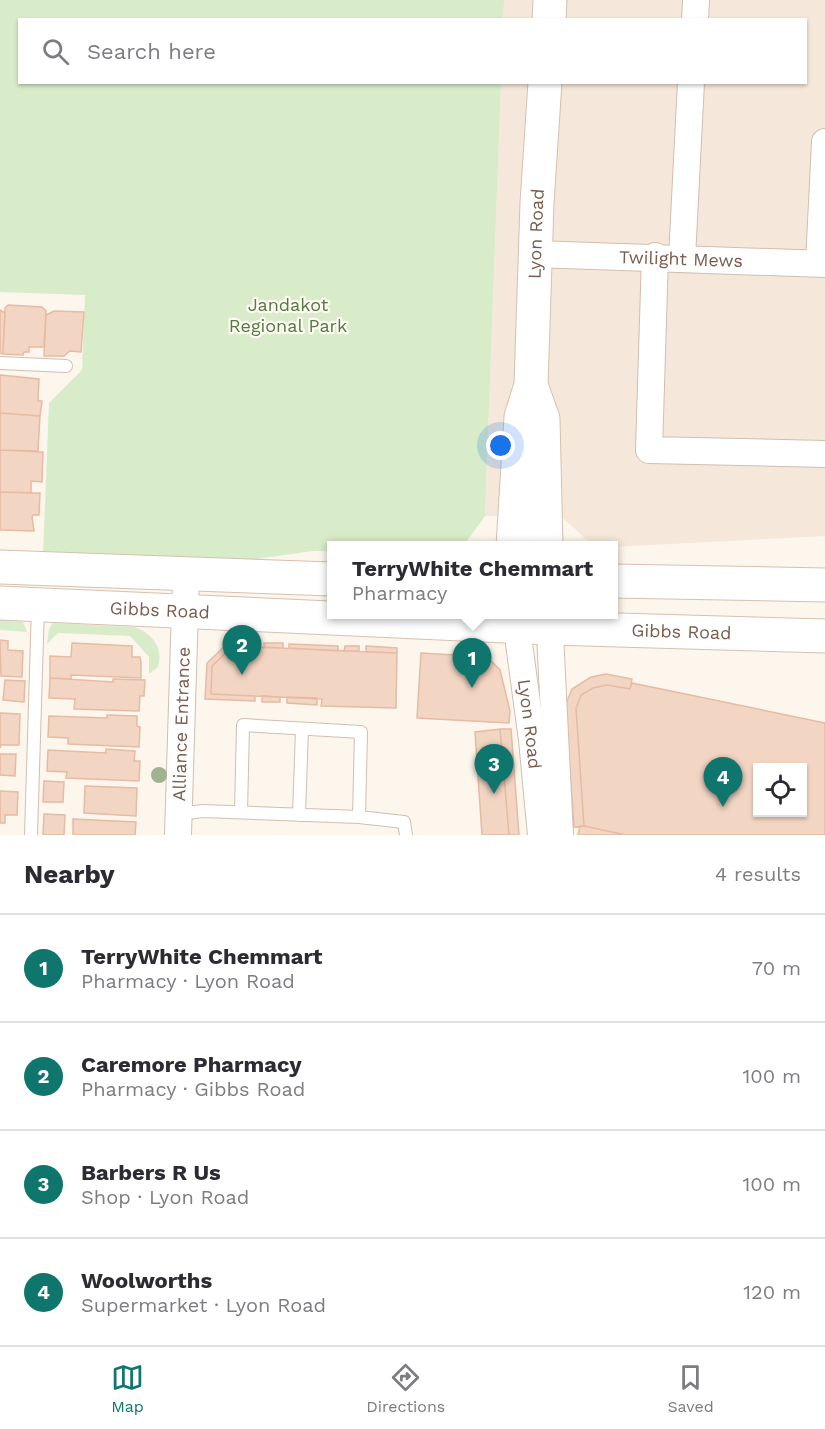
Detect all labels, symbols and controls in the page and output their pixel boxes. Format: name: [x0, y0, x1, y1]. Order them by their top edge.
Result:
search box: [18, 18, 807, 84]
icon: search: [39, 35, 72, 68]
text: Search here: [87, 39, 216, 64]
street label: Lyon Road: [523, 188, 548, 279]
street label: Twilight Mews: [619, 246, 743, 271]
park label: Jandakot Regional Park: [229, 294, 347, 336]
your location: [486, 431, 515, 460]
popup: [327, 541, 618, 619]
text: TerryWhite Chemmart: [352, 556, 593, 581]
text: Pharmacy: [352, 581, 447, 605]
street label: Gibbs Road: [109, 597, 210, 623]
street label: Gibbs Road: [631, 619, 732, 643]
pin: 2: [222, 626, 262, 675]
pin: 1: [452, 638, 492, 688]
street label: Alliance Entrance: [168, 646, 194, 802]
street label: Lyon Road: [514, 678, 546, 770]
pin: 3: [474, 744, 514, 794]
pin: 4: [704, 758, 742, 807]
map controls: [753, 763, 807, 817]
button: locate: [753, 763, 807, 817]
text: Nearby: [24, 859, 115, 889]
text: 4 results: [715, 862, 801, 886]
text: TerryWhite Chemmart: [81, 944, 322, 969]
text: 1: [39, 956, 48, 980]
text: 70 m: [752, 956, 801, 980]
text: Pharmacy · Lyon Road: [81, 969, 295, 993]
text: Caremore Pharmacy: [81, 1052, 302, 1077]
text: 2: [38, 1064, 49, 1088]
text: 100 m: [742, 1064, 801, 1088]
text: Pharmacy · Gibbs Road: [81, 1077, 305, 1101]
text: Barbers R Us: [81, 1160, 221, 1185]
text: 3: [38, 1172, 49, 1196]
text: 100 m: [742, 1172, 801, 1196]
text: Shop · Lyon Road: [81, 1185, 249, 1209]
text: Woolworths: [81, 1268, 212, 1293]
text: 4: [37, 1280, 50, 1304]
text: 120 m: [743, 1280, 801, 1304]
text: Supermarket · Lyon Road: [81, 1293, 326, 1317]
tab: Map: [111, 1361, 144, 1416]
tab: Directions: [366, 1361, 445, 1416]
tab: Saved: [667, 1361, 714, 1416]

